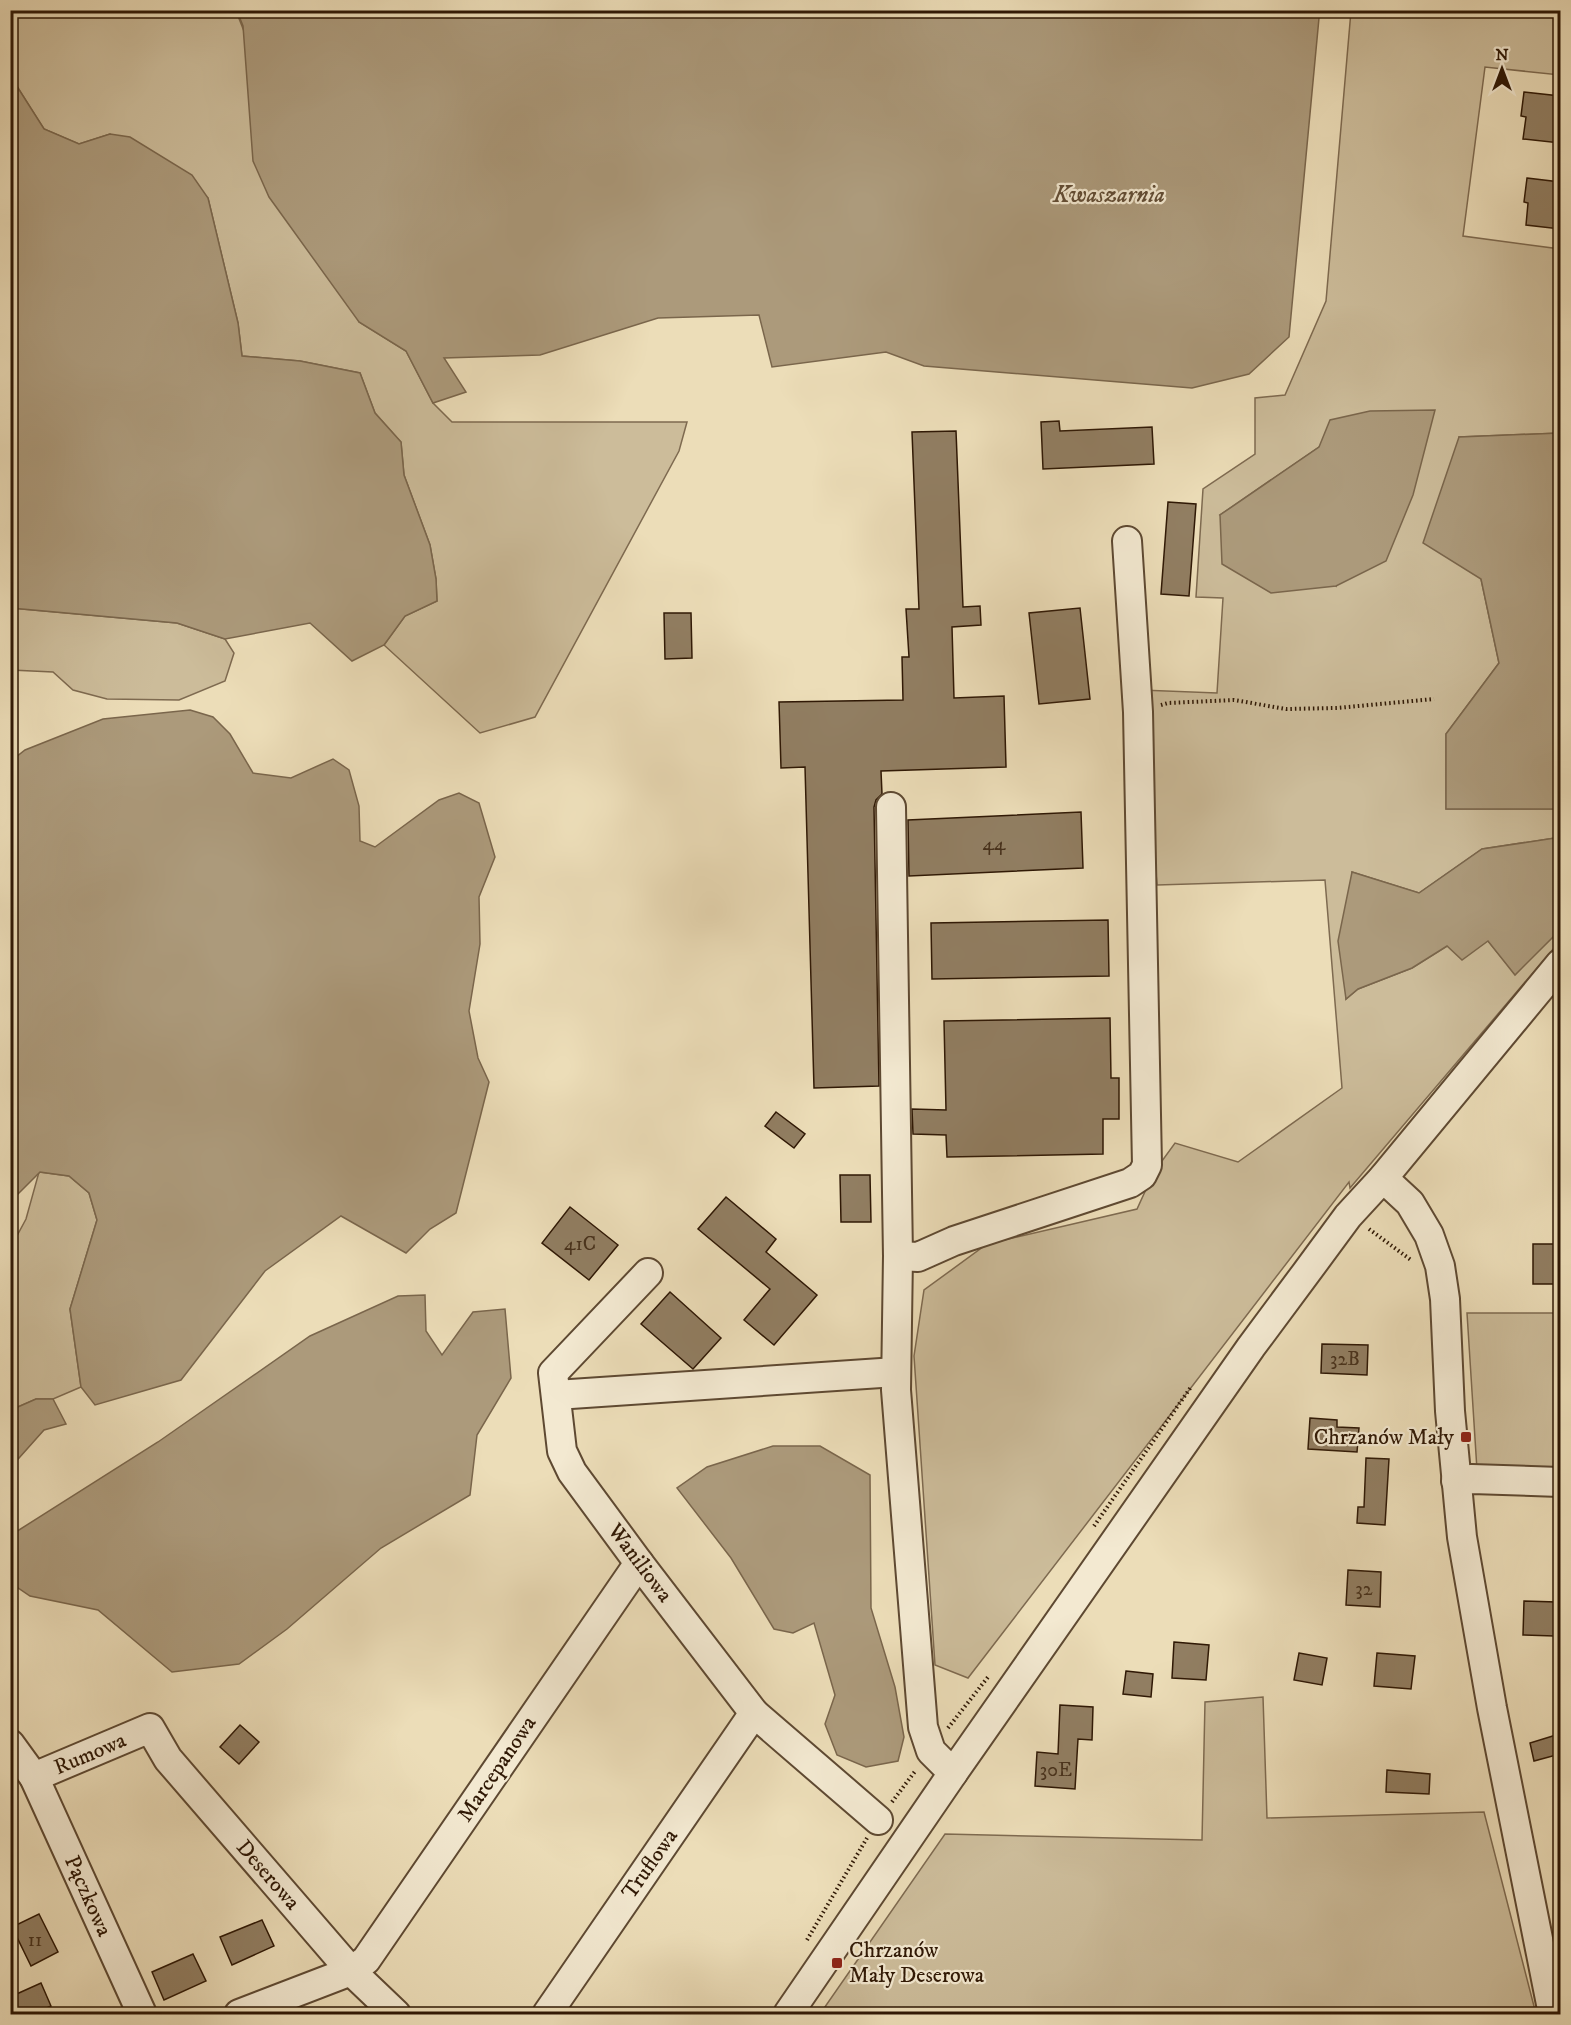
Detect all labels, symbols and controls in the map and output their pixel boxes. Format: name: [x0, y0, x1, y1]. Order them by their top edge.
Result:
north arrow: [1472, 39, 1532, 99]
text: N: [1495, 45, 1509, 65]
water label: Kwaszarnia: [1052, 180, 1165, 210]
house number: 44: [982, 832, 1006, 857]
house number: 41C: [564, 1232, 596, 1257]
house number: 32B: [1330, 1347, 1360, 1372]
place label: Chrzanów Mały: [1314, 1424, 1455, 1451]
marker: Chrzanów Mały: [1459, 1430, 1473, 1444]
street label: Waniliowa: [601, 1517, 679, 1608]
house number: 32: [1355, 1577, 1373, 1602]
street label: Marcepanowa: [452, 1710, 543, 1827]
street label: Rumowa: [50, 1727, 131, 1781]
house number: 30E: [1040, 1758, 1072, 1783]
street label: Truflowa: [616, 1823, 684, 1904]
street label: Deserowa: [230, 1834, 306, 1916]
street label: Pączkowa: [58, 1851, 118, 1941]
house number: 11: [28, 1928, 42, 1953]
place label: Chrzanów Mały Deserowa: [849, 1937, 985, 1989]
marker: Chrzanów Mały Deserowa: [830, 1956, 844, 1970]

